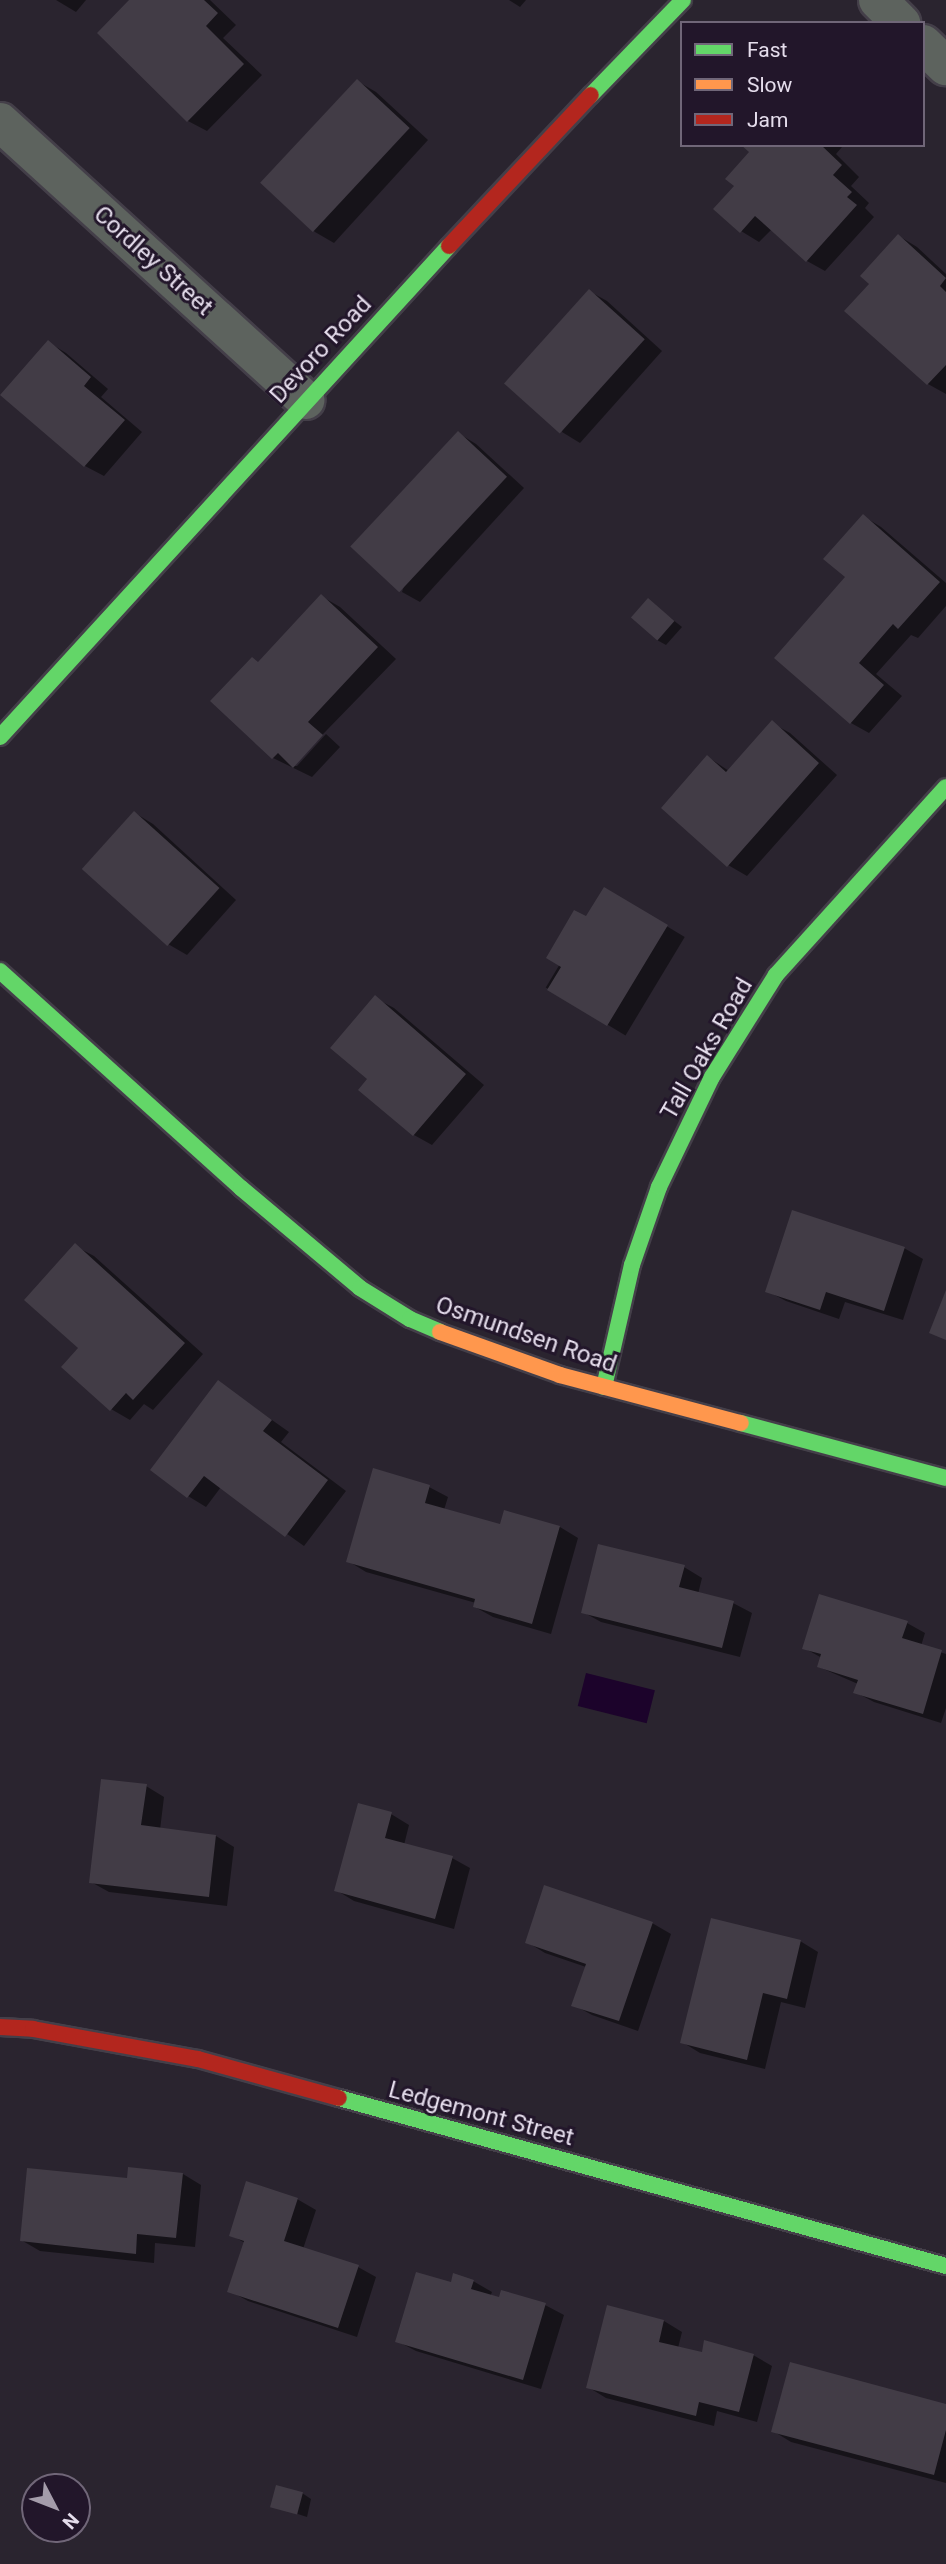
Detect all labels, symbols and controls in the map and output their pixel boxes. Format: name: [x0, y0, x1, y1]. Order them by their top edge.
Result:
legend: [680, 21, 925, 147]
text: Fast: [747, 38, 787, 62]
text: Slow: [747, 73, 792, 97]
text: Jam: [747, 108, 788, 132]
street label: Cordley Street: [88, 200, 218, 322]
street label: Devoro Road: [264, 290, 378, 410]
street label: Tall Oaks Road: [655, 973, 759, 1125]
street label: Osmundsen Road: [432, 1291, 620, 1379]
street label: Ledgemont Street: [385, 2075, 577, 2153]
north arrow: [21, 2473, 91, 2543]
text: N: [57, 2508, 84, 2534]

